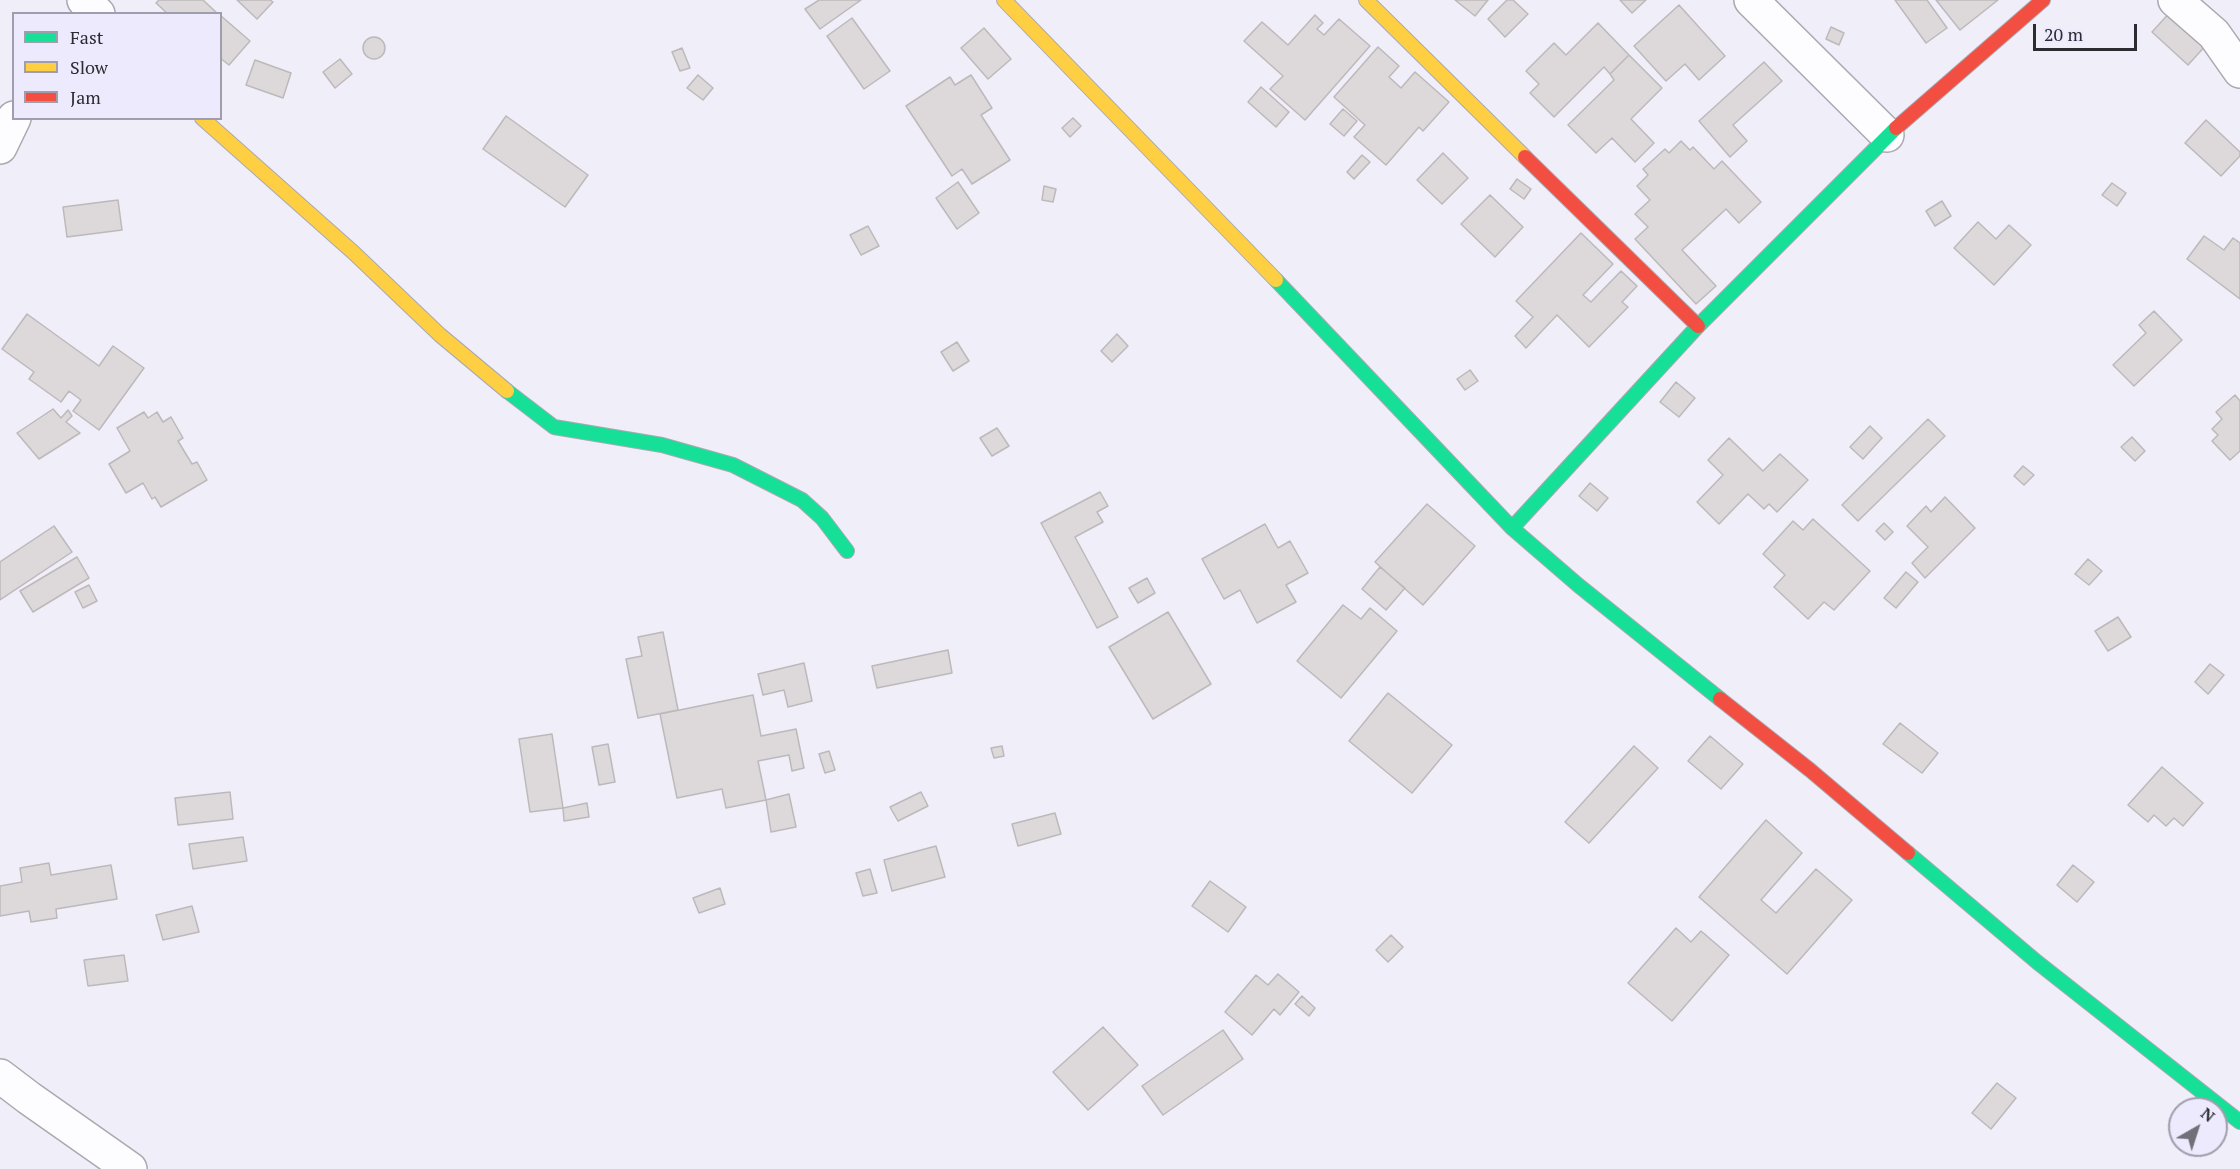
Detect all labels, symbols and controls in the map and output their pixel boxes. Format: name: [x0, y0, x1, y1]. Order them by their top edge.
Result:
legend: [12, 12, 222, 120]
scale bar: [2036, 12, 2140, 50]
text: 20 m: [2044, 22, 2083, 46]
text: Fast: [70, 25, 103, 49]
text: Slow: [70, 55, 108, 79]
text: Jam: [70, 85, 101, 109]
north arrow: [2168, 1097, 2228, 1157]
text: N: [2196, 1102, 2220, 1127]

